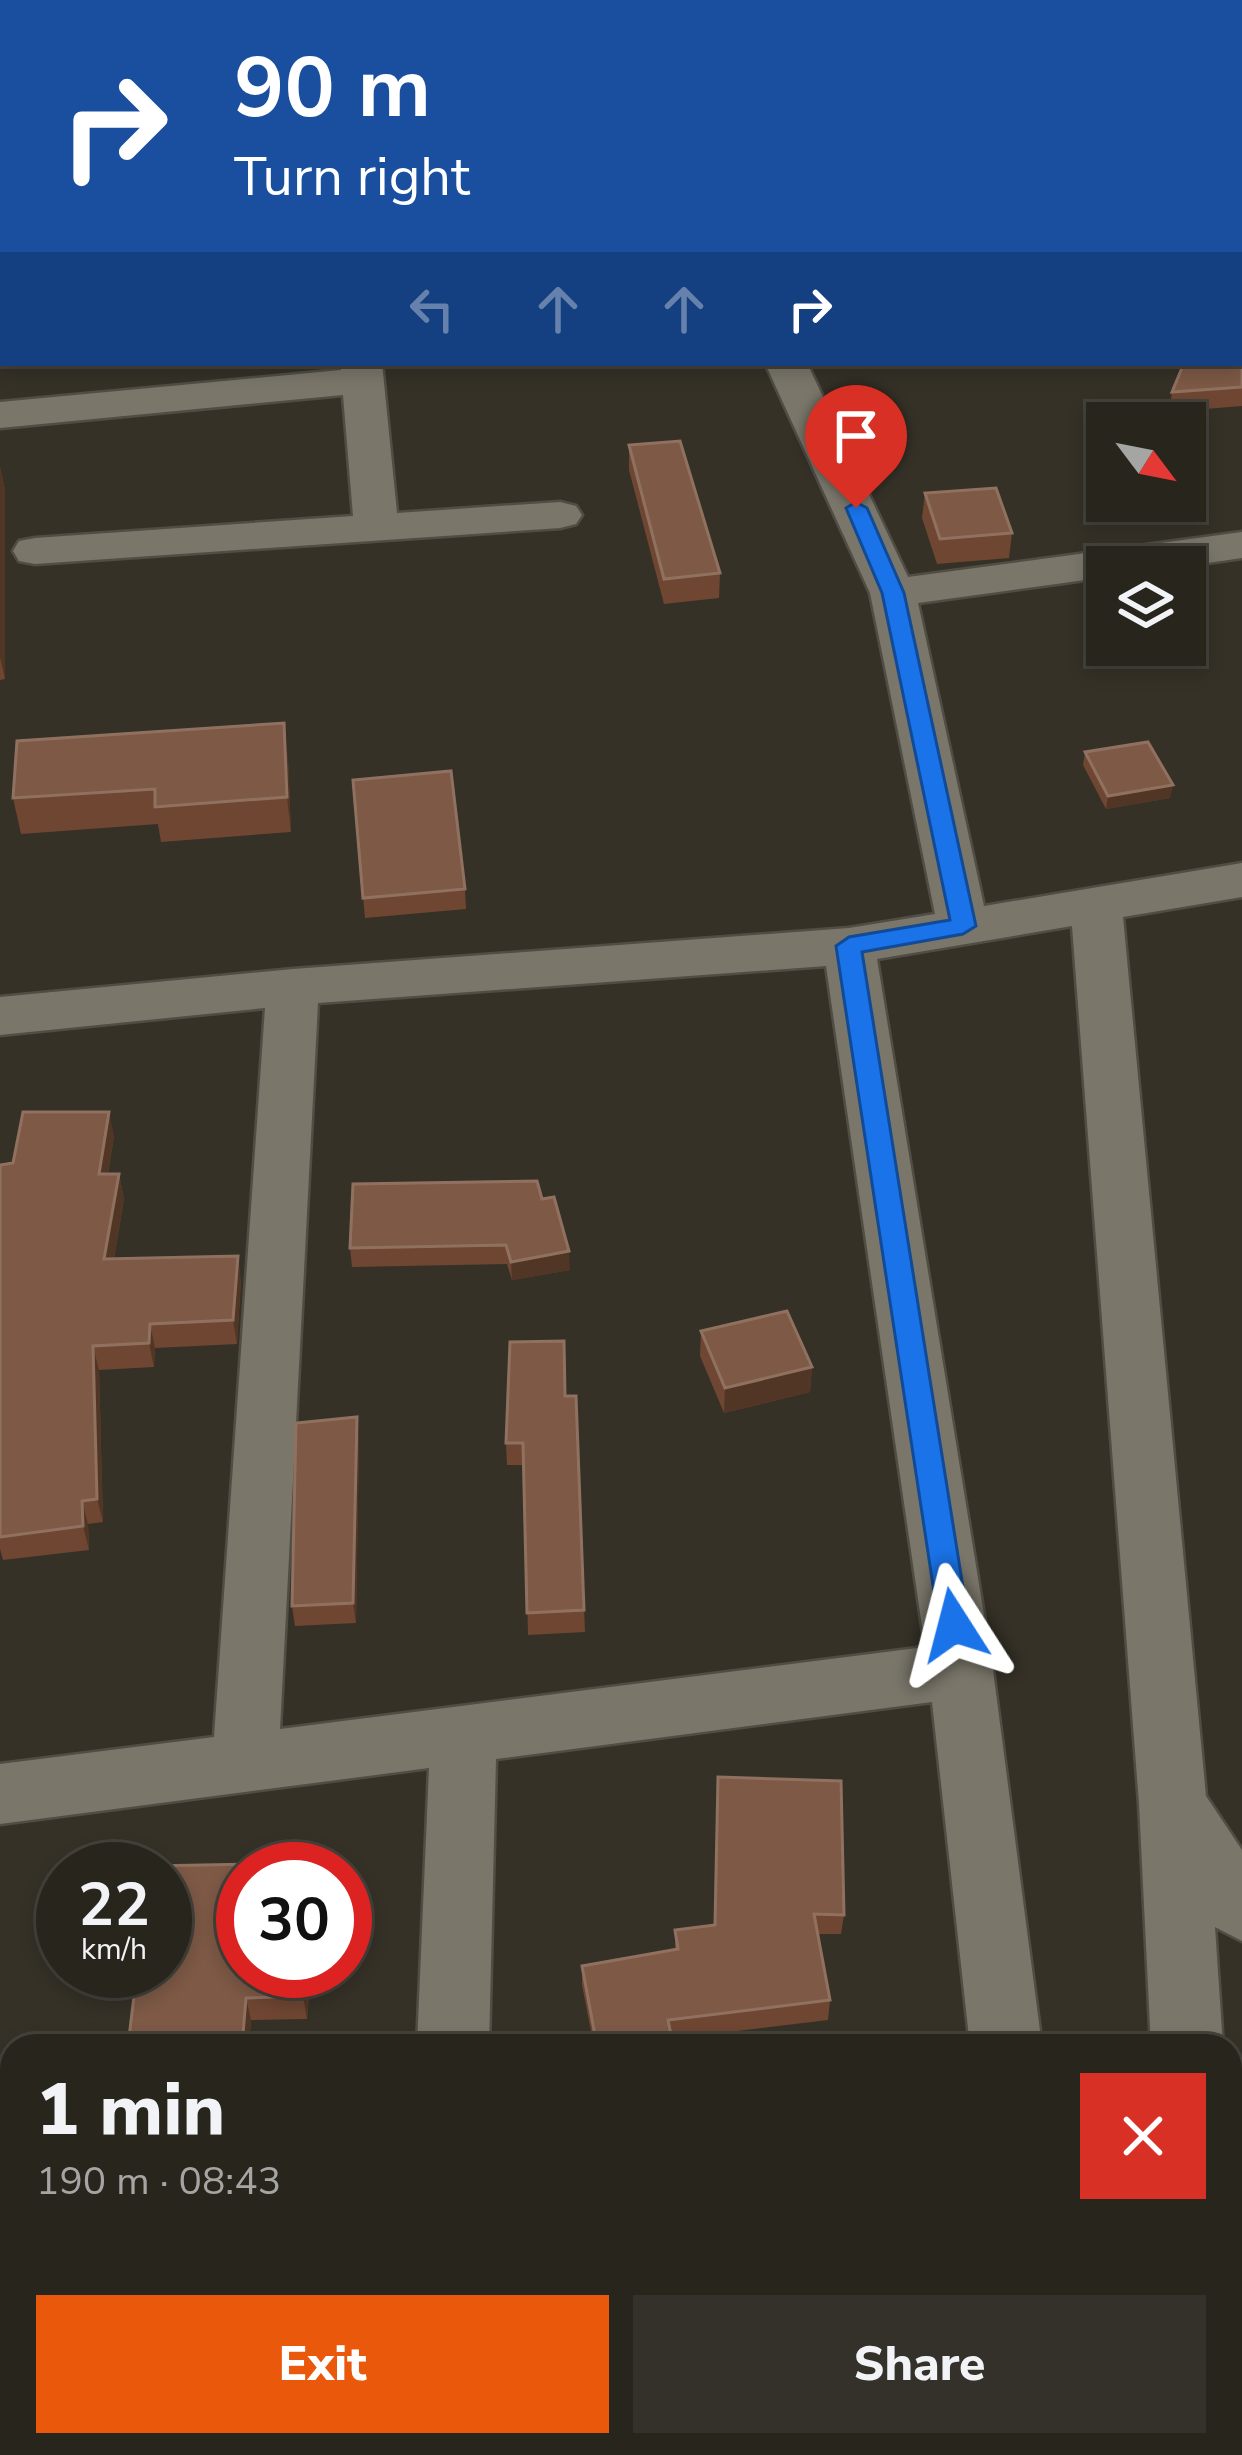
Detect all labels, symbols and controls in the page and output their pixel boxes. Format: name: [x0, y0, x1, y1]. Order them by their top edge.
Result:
text: 90 m: [234, 31, 431, 146]
icon: right: [36, 48, 192, 204]
text: Turn right: [234, 140, 470, 214]
icon: left: [399, 276, 465, 342]
icon: ahead: [525, 276, 591, 342]
icon: ahead: [651, 276, 717, 342]
icon: right: [777, 276, 843, 342]
pin: [805, 385, 907, 508]
north arrow: [1086, 402, 1206, 522]
map controls: [1086, 402, 1206, 666]
icon: arrive: [823, 403, 889, 469]
button: layers: [1086, 546, 1206, 666]
position arrow: [891, 1562, 1017, 1688]
speed limit sign: 30: [216, 1842, 372, 1998]
text: 22: [78, 1864, 150, 1946]
text: km/h: [81, 1929, 147, 1970]
text: 1 min: [36, 2061, 225, 2159]
button: close: [1080, 2073, 1206, 2199]
text: 190 m · 08:43: [36, 2155, 281, 2208]
button: Exit: [36, 2295, 609, 2433]
button: Share: [633, 2295, 1206, 2433]

